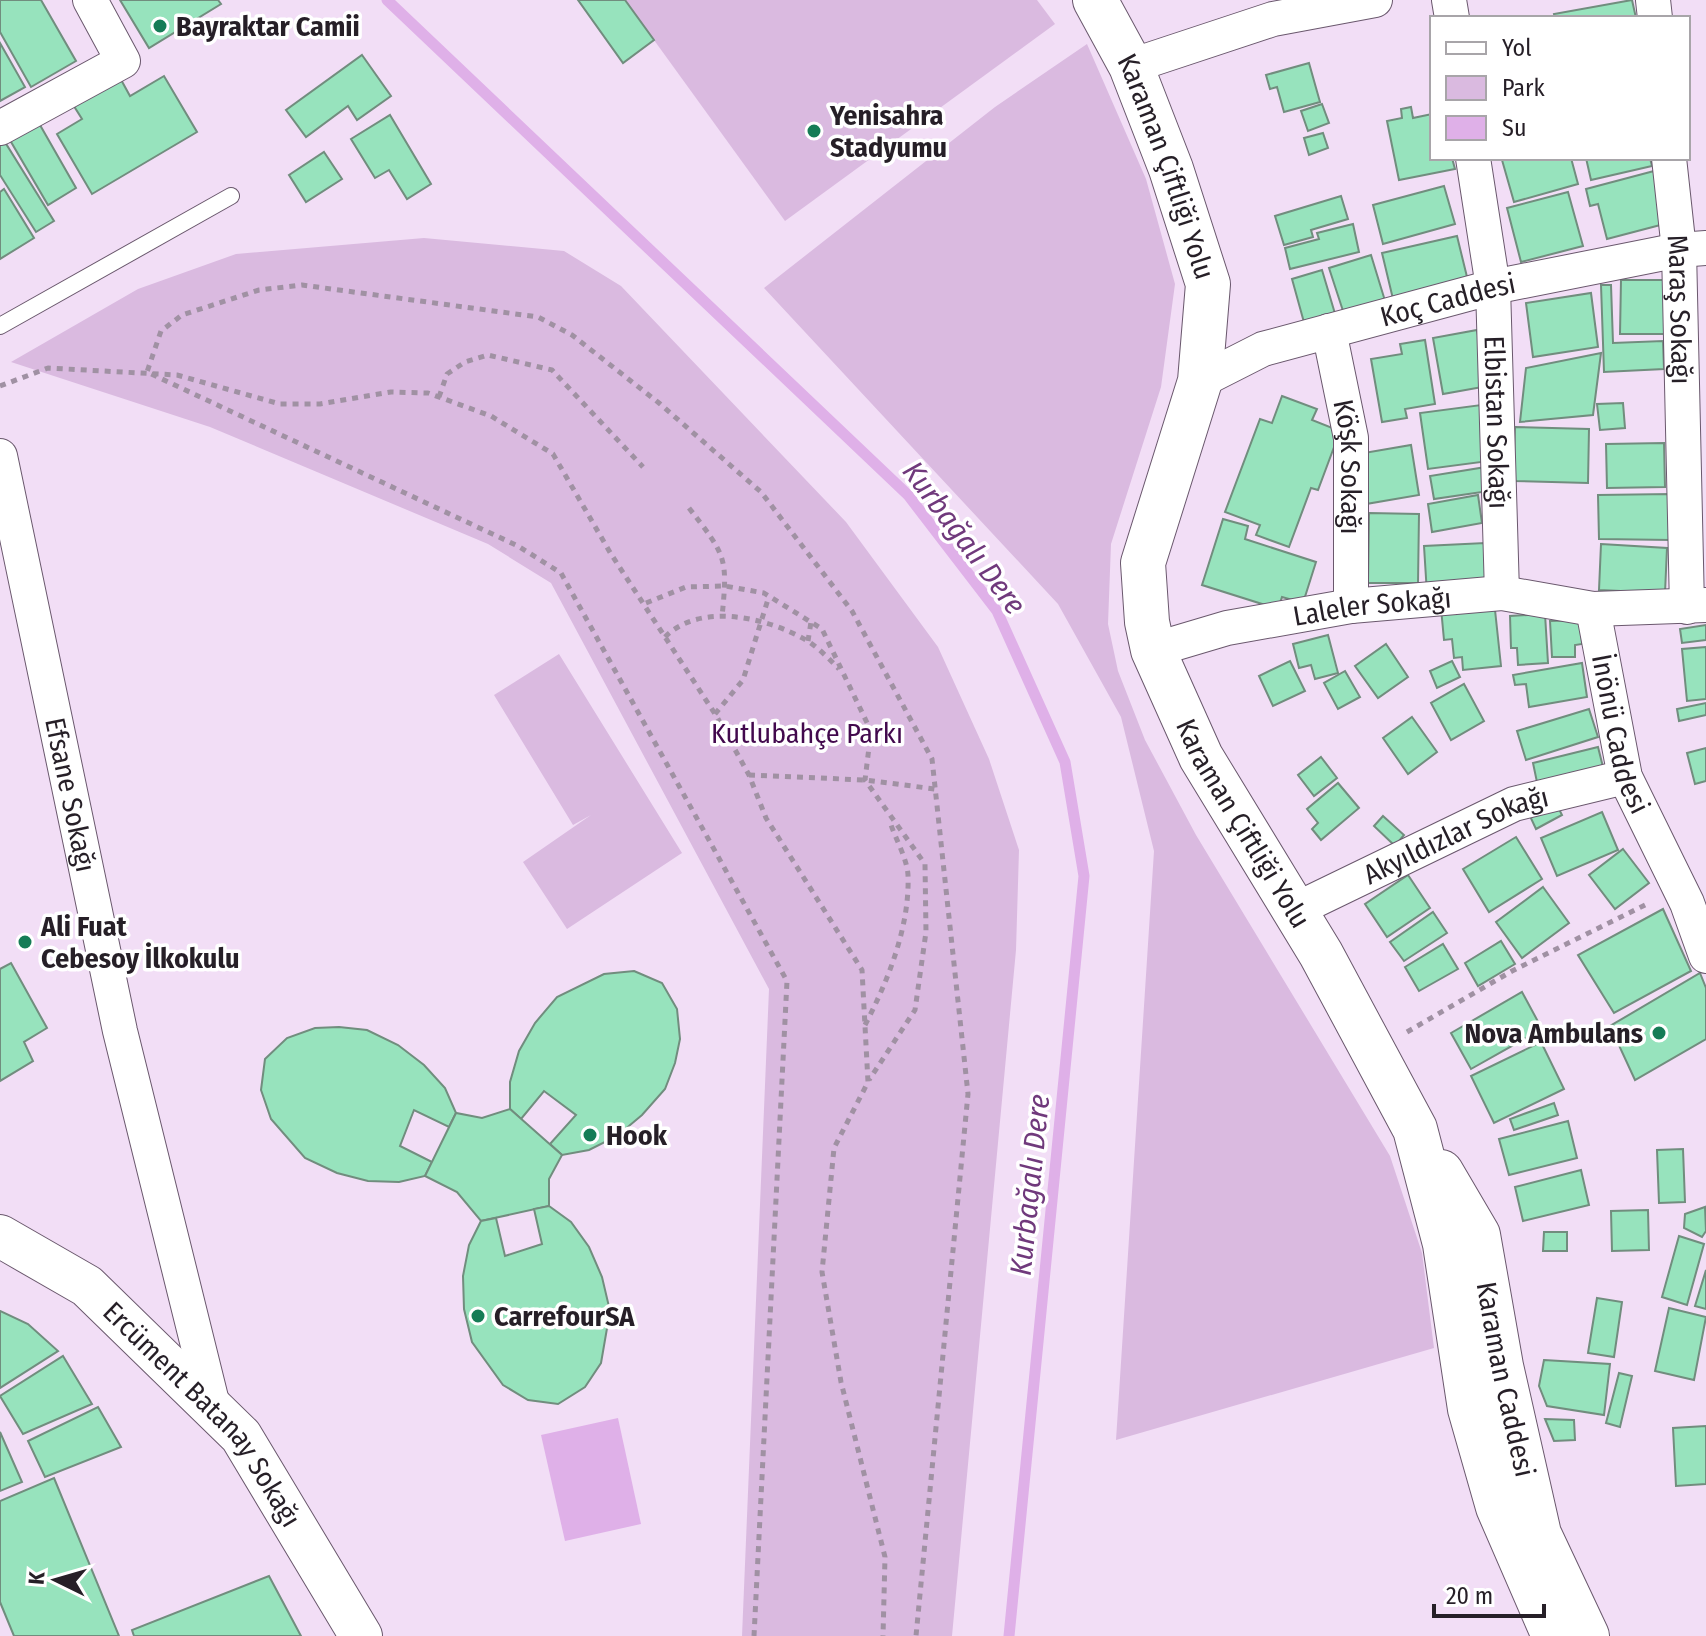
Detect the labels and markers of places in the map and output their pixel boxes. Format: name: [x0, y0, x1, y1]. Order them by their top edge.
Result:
place label: Bayraktar Camii: [176, 10, 360, 43]
marker: Bayraktar Camii: [151, 17, 169, 35]
place label: Yenisahra Stadyumu: [829, 99, 947, 164]
marker: Yenisahra Stadyumu: [805, 122, 823, 140]
place label: Ali Fuat Cebesoy İlkokulu: [40, 910, 240, 975]
marker: Ali Fuat Cebesoy İlkokulu: [16, 933, 34, 951]
place label: Nova Ambulans: [1464, 1017, 1643, 1050]
marker: Nova Ambulans: [1650, 1024, 1668, 1042]
place label: Hook: [606, 1119, 668, 1152]
marker: Hook: [581, 1126, 599, 1144]
place label: CarrefourSA: [494, 1300, 635, 1333]
marker: CarrefourSA: [469, 1307, 487, 1325]

